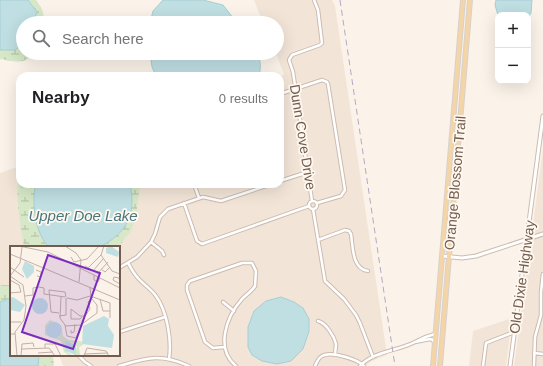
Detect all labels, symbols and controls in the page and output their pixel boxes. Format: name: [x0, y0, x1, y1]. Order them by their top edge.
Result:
map controls: [495, 12, 531, 84]
button: +: [495, 12, 531, 48]
search box: [16, 16, 284, 60]
icon: search: [30, 27, 52, 49]
text: Search here: [62, 30, 144, 47]
button: −: [495, 48, 531, 84]
street label: Dunn Cove Drive: [287, 83, 319, 191]
text: Nearby: [32, 88, 90, 107]
text: 0 results: [219, 91, 268, 106]
street label: Orange Blossom Trail: [441, 115, 469, 251]
water label: Upper Doe Lake: [28, 207, 138, 224]
street label: Old Dixie Highway: [506, 219, 538, 335]
inset map: [10, 246, 120, 356]

